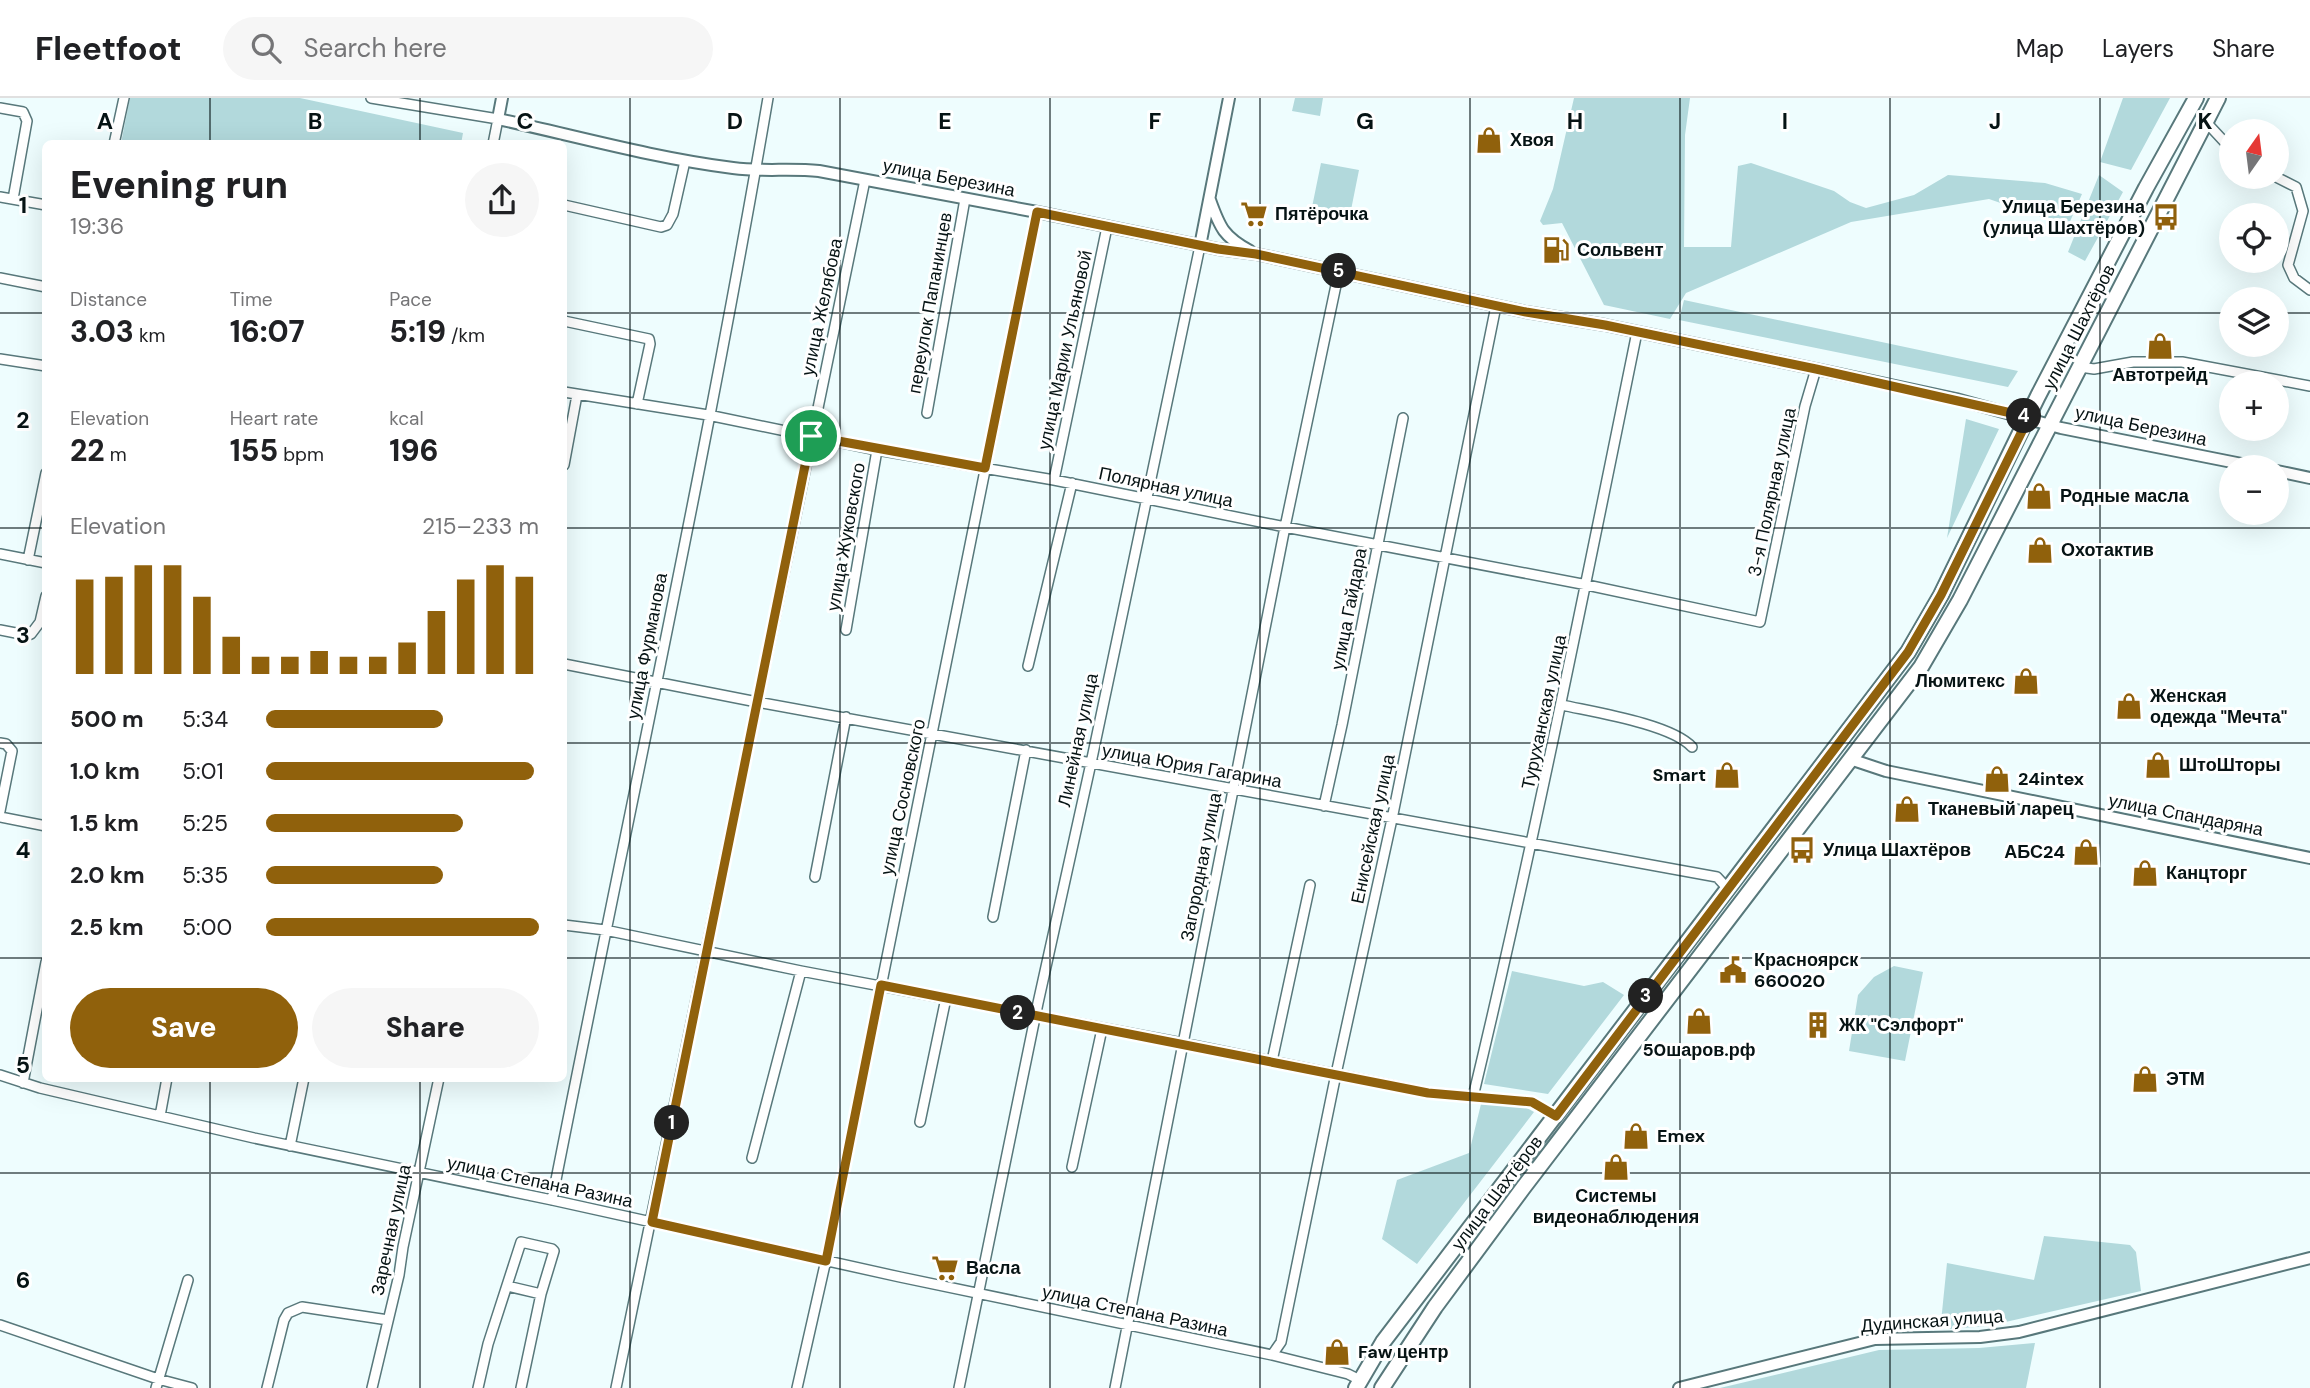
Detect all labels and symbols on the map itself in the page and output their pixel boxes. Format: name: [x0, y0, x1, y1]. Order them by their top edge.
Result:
text: A: [97, 106, 113, 136]
text: B: [308, 106, 322, 136]
text: C: [517, 106, 533, 136]
text: D: [727, 106, 743, 136]
text: E: [938, 106, 952, 136]
text: F: [1149, 106, 1162, 136]
text: G: [1356, 106, 1374, 136]
text: H: [1567, 106, 1583, 136]
text: I: [1782, 106, 1788, 136]
text: J: [1989, 106, 2001, 136]
text: K: [2197, 106, 2213, 136]
north arrow: [2219, 119, 2289, 189]
shop icon: Хвоя: [1474, 125, 1504, 155]
place label: Хвоя: [1510, 128, 1554, 152]
street label: улица Березина: [881, 153, 1018, 203]
text: 1: [19, 190, 27, 220]
place label: Улица Березина (улица Шахтёров): [1983, 195, 2146, 240]
supermarket icon: Пятёрочка: [1239, 199, 1269, 229]
place label: Пятёрочка: [1275, 202, 1369, 226]
bus stop icon: Улица Березина (улица Шахтёров): [2151, 202, 2181, 232]
street label: переулок Папанинцев: [902, 210, 958, 396]
street label: улица Желябова: [796, 235, 848, 378]
fuel station icon: Сольвент: [1541, 235, 1571, 265]
place label: Сольвент: [1577, 238, 1664, 262]
street label: улица Марии Ульяновой: [1032, 248, 1098, 452]
pin: 5: [1322, 254, 1356, 288]
street label: улица Шахтёров: [2037, 260, 2121, 394]
shop icon: Автотрейд: [2145, 331, 2175, 361]
place label: Автотрейд: [2112, 363, 2208, 387]
pin: 4: [2007, 398, 2042, 434]
street label: улица Березина: [2073, 400, 2210, 452]
text: 2: [16, 405, 30, 435]
street label: 3-я Полярная улица: [1742, 405, 1802, 578]
pin: [781, 406, 841, 466]
street label: улица Жуковского: [821, 461, 871, 613]
street label: Полярная улица: [1097, 461, 1236, 513]
shop icon: Родные масла: [2024, 481, 2054, 511]
place label: Родные масла: [2060, 484, 2190, 508]
shop icon: Охотактив: [2025, 535, 2055, 565]
place label: Охотактив: [2061, 538, 2154, 562]
street label: улица Гайдара: [1325, 545, 1373, 672]
street label: улица Фурманова: [621, 570, 673, 721]
text: 3: [16, 620, 30, 650]
street label: Туруханская улица: [1516, 631, 1572, 792]
shop icon: Люмитекс: [2011, 666, 2041, 696]
place label: Люмитекс: [1915, 669, 2005, 693]
street label: Линейная улица: [1052, 670, 1104, 809]
place label: Женская одежда "Мечта": [2149, 684, 2287, 729]
shop icon: Женская одежда "Мечта": [2114, 691, 2144, 721]
street label: улица Сосновского: [875, 717, 931, 877]
street label: улица Юрия Гагарина: [1100, 738, 1285, 794]
shop icon: ШтоШторы: [2143, 750, 2173, 780]
street label: Енисейская улица: [1345, 751, 1401, 906]
place label: ШтоШторы: [2179, 753, 2281, 777]
shop icon: Smart: [1712, 760, 1742, 790]
place label: Smart: [1652, 763, 1706, 787]
shop icon: 24intex: [1982, 764, 2012, 794]
place label: 24intex: [2018, 767, 2084, 791]
street label: улица Спандаряна: [2107, 788, 2266, 842]
street label: Загородная улица: [1175, 790, 1227, 943]
shop icon: Тканевый ларец: [1892, 794, 1922, 824]
place label: Тканевый ларец: [1928, 797, 2073, 821]
text: 4: [16, 835, 31, 865]
bus stop icon: Улица Шахтёров: [1787, 835, 1817, 865]
shop icon: АБС24: [2071, 837, 2101, 867]
place label: Улица Шахтёров: [1823, 838, 1971, 862]
place label: АБС24: [2004, 840, 2065, 864]
shop icon: Канцторг: [2130, 858, 2160, 888]
place label: Канцторг: [2166, 861, 2248, 885]
place label: Красноярск 660020: [1754, 948, 1859, 993]
public building icon: Красноярск 660020: [1718, 955, 1748, 985]
pin: 3: [1628, 978, 1664, 1014]
pin: 2: [1000, 996, 1036, 1030]
shop icon: 50шаров.рф: [1684, 1006, 1714, 1036]
building icon: ЖК "Сэлфорт": [1803, 1010, 1833, 1040]
place label: ЖК "Сэлфорт": [1838, 1013, 1964, 1037]
place label: 50шаров.рф: [1642, 1038, 1756, 1062]
text: 5: [16, 1050, 30, 1080]
shop icon: ЭТМ: [2130, 1064, 2160, 1094]
place label: ЭТМ: [2166, 1067, 2205, 1091]
pin: 1: [654, 1105, 690, 1140]
shop icon: Emex: [1621, 1121, 1651, 1151]
place label: Emex: [1657, 1124, 1705, 1148]
street label: улица Шахтёров: [1446, 1131, 1548, 1255]
street label: улица Степана Разина: [445, 1151, 636, 1214]
shop icon: Системы видеонаблюдения: [1601, 1152, 1631, 1182]
street label: Заречная улица: [365, 1161, 417, 1298]
place label: Системы видеонаблюдения: [1533, 1184, 1699, 1229]
supermarket icon: Васла: [930, 1253, 960, 1283]
place label: Васла: [966, 1256, 1021, 1280]
text: 6: [16, 1265, 30, 1295]
street label: улица Степана Разина: [1040, 1280, 1231, 1343]
street label: Дудинская улица: [1860, 1304, 2005, 1338]
shop icon: Faw центр: [1322, 1337, 1352, 1367]
place label: Faw центр: [1358, 1340, 1448, 1364]

